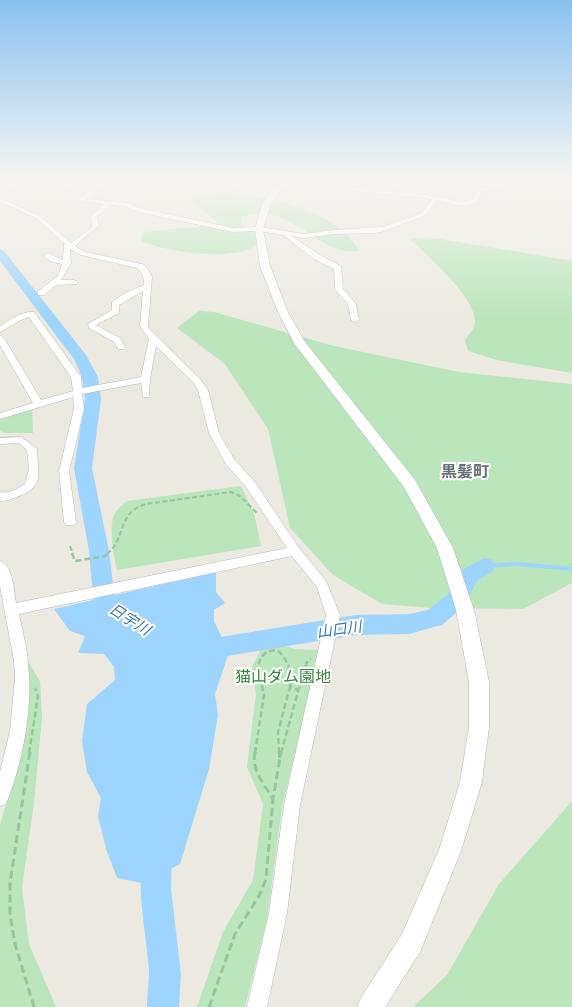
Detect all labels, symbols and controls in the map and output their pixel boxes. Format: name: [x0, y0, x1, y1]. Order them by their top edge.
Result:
district label: 黒髪町: [441, 462, 489, 481]
water label: 日宇川: [106, 600, 155, 639]
water label: 山口川: [316, 617, 364, 641]
park label: 猫山ダム園地: [235, 667, 331, 686]

